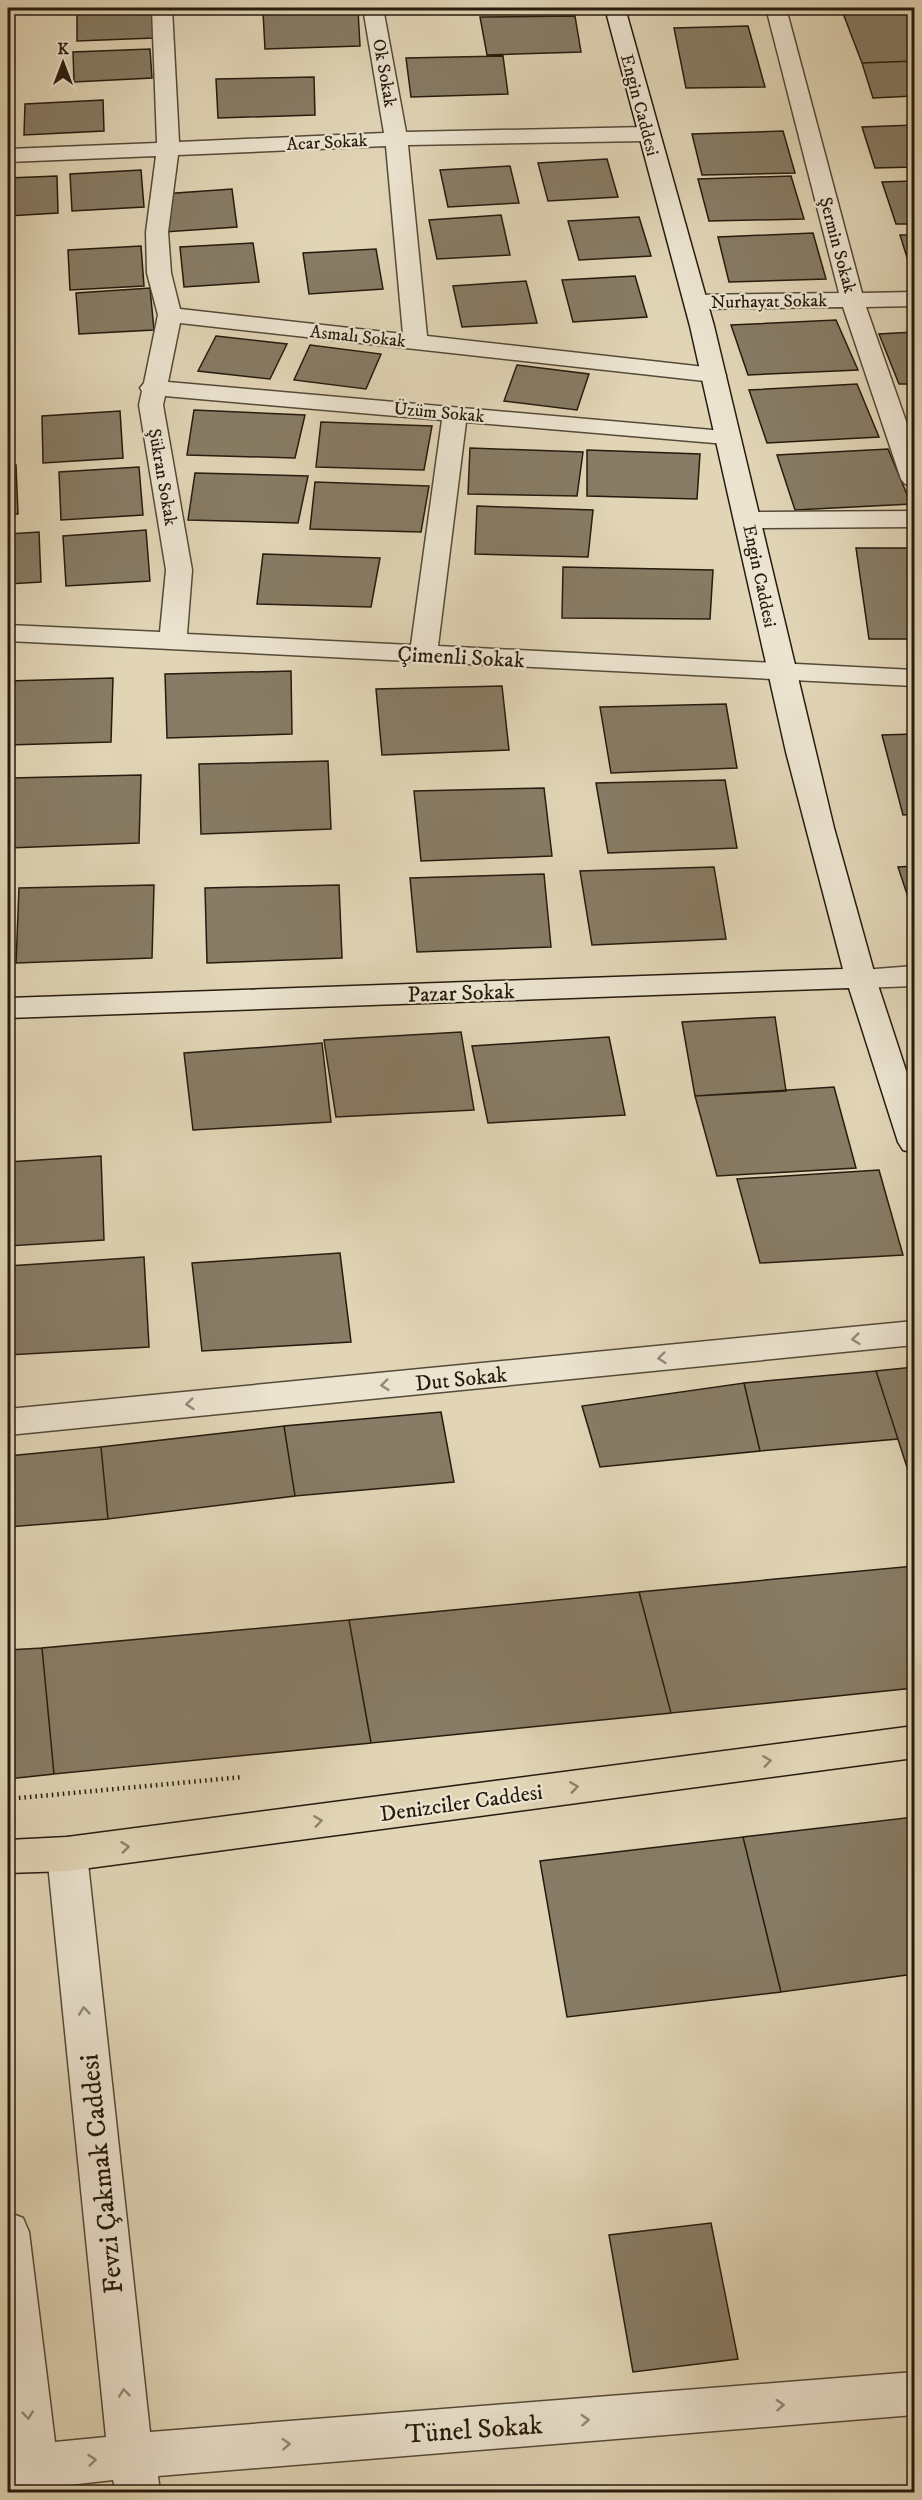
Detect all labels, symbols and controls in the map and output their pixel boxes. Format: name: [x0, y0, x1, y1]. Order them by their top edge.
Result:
north arrow: [33, 33, 93, 93]
street label: Ok Sokak: [367, 37, 401, 109]
text: K: [57, 39, 69, 59]
street label: Engin Caddesi: [615, 52, 663, 159]
street label: Acar Sokak: [286, 130, 368, 156]
street label: Şermin Sokak: [814, 195, 860, 296]
street label: Nurhayat Sokak: [711, 290, 827, 314]
street label: Asmalı Sokak: [309, 321, 407, 353]
street label: Üzüm Sokak: [393, 398, 485, 428]
street label: Şükran Sokak: [143, 427, 181, 528]
street label: Engin Caddesi: [737, 523, 781, 630]
street label: Çimenli Sokak: [397, 641, 525, 674]
street label: Pazar Sokak: [407, 978, 515, 1009]
one-way arrow: [852, 1332, 861, 1345]
one-way arrow: [658, 1351, 667, 1364]
street label: Dut Sokak: [414, 1361, 508, 1398]
one-way arrow: [380, 1378, 389, 1391]
one-way arrow: [186, 1397, 195, 1410]
one-way arrow: [763, 1756, 772, 1768]
street label: Denizciler Caddesi: [378, 1779, 544, 1828]
one-way arrow: [569, 1781, 579, 1794]
one-way arrow: [314, 1815, 323, 1828]
one-way arrow: [120, 1841, 130, 1853]
one-way arrow: [78, 2007, 91, 2016]
street label: Fevzi Çakmak Caddesi: [73, 2052, 131, 2295]
one-way arrow: [118, 2388, 131, 2398]
one-way arrow: [775, 2399, 784, 2412]
street label: Tünel Sokak: [404, 2408, 544, 2452]
one-way arrow: [21, 2411, 34, 2420]
one-way arrow: [581, 2414, 590, 2427]
one-way arrow: [282, 2437, 291, 2450]
one-way arrow: [88, 2454, 97, 2467]

